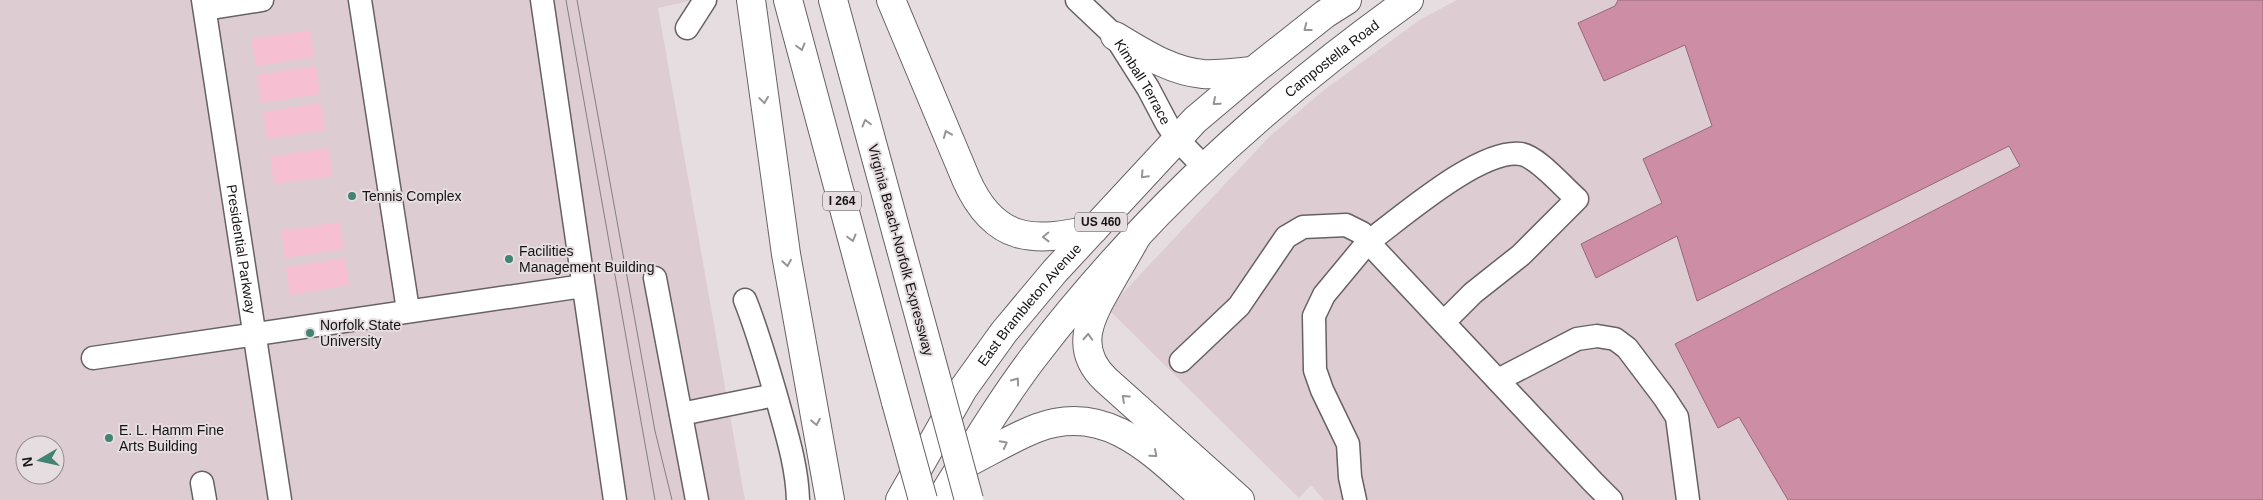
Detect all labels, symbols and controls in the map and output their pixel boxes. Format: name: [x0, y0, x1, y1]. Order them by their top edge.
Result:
street label: Campostella Road: [1281, 17, 1382, 101]
one-way arrow: [1304, 23, 1313, 31]
street label: Kimball Terrace: [1111, 36, 1174, 128]
one-way arrow: [795, 43, 806, 52]
one-way arrow: [758, 97, 769, 105]
one-way arrow: [1213, 97, 1222, 105]
one-way arrow: [861, 118, 872, 127]
one-way arrow: [943, 130, 953, 139]
street label: Virginia Beach-Norfolk Expressway: [865, 142, 937, 358]
one-way arrow: [1141, 170, 1150, 179]
street label: Presidential Parkway: [223, 183, 259, 315]
place label: Tennis Complex: [362, 188, 462, 204]
marker: Tennis Complex: [346, 190, 358, 202]
road number: I 264: [823, 192, 861, 210]
road number: US 460: [1075, 212, 1127, 232]
one-way arrow: [1042, 232, 1050, 242]
one-way arrow: [847, 233, 857, 241]
street label: East Brambleton Avenue: [974, 240, 1085, 369]
place label: Facilities Management Building: [519, 243, 654, 275]
marker: Facilities Management Building: [503, 253, 515, 265]
one-way arrow: [781, 259, 792, 267]
place label: Norfolk State University: [320, 317, 401, 349]
marker: Norfolk State University: [304, 327, 316, 339]
one-way arrow: [1083, 333, 1093, 341]
one-way arrow: [1010, 378, 1019, 387]
one-way arrow: [1122, 395, 1131, 404]
one-way arrow: [810, 418, 821, 427]
place label: E. L. Hamm Fine Arts Building: [119, 422, 224, 454]
marker: E. L. Hamm Fine Arts Building: [103, 432, 115, 444]
north arrow: [15, 435, 65, 485]
one-way arrow: [999, 440, 1008, 450]
one-way arrow: [1148, 448, 1157, 457]
text: N: [18, 456, 36, 468]

